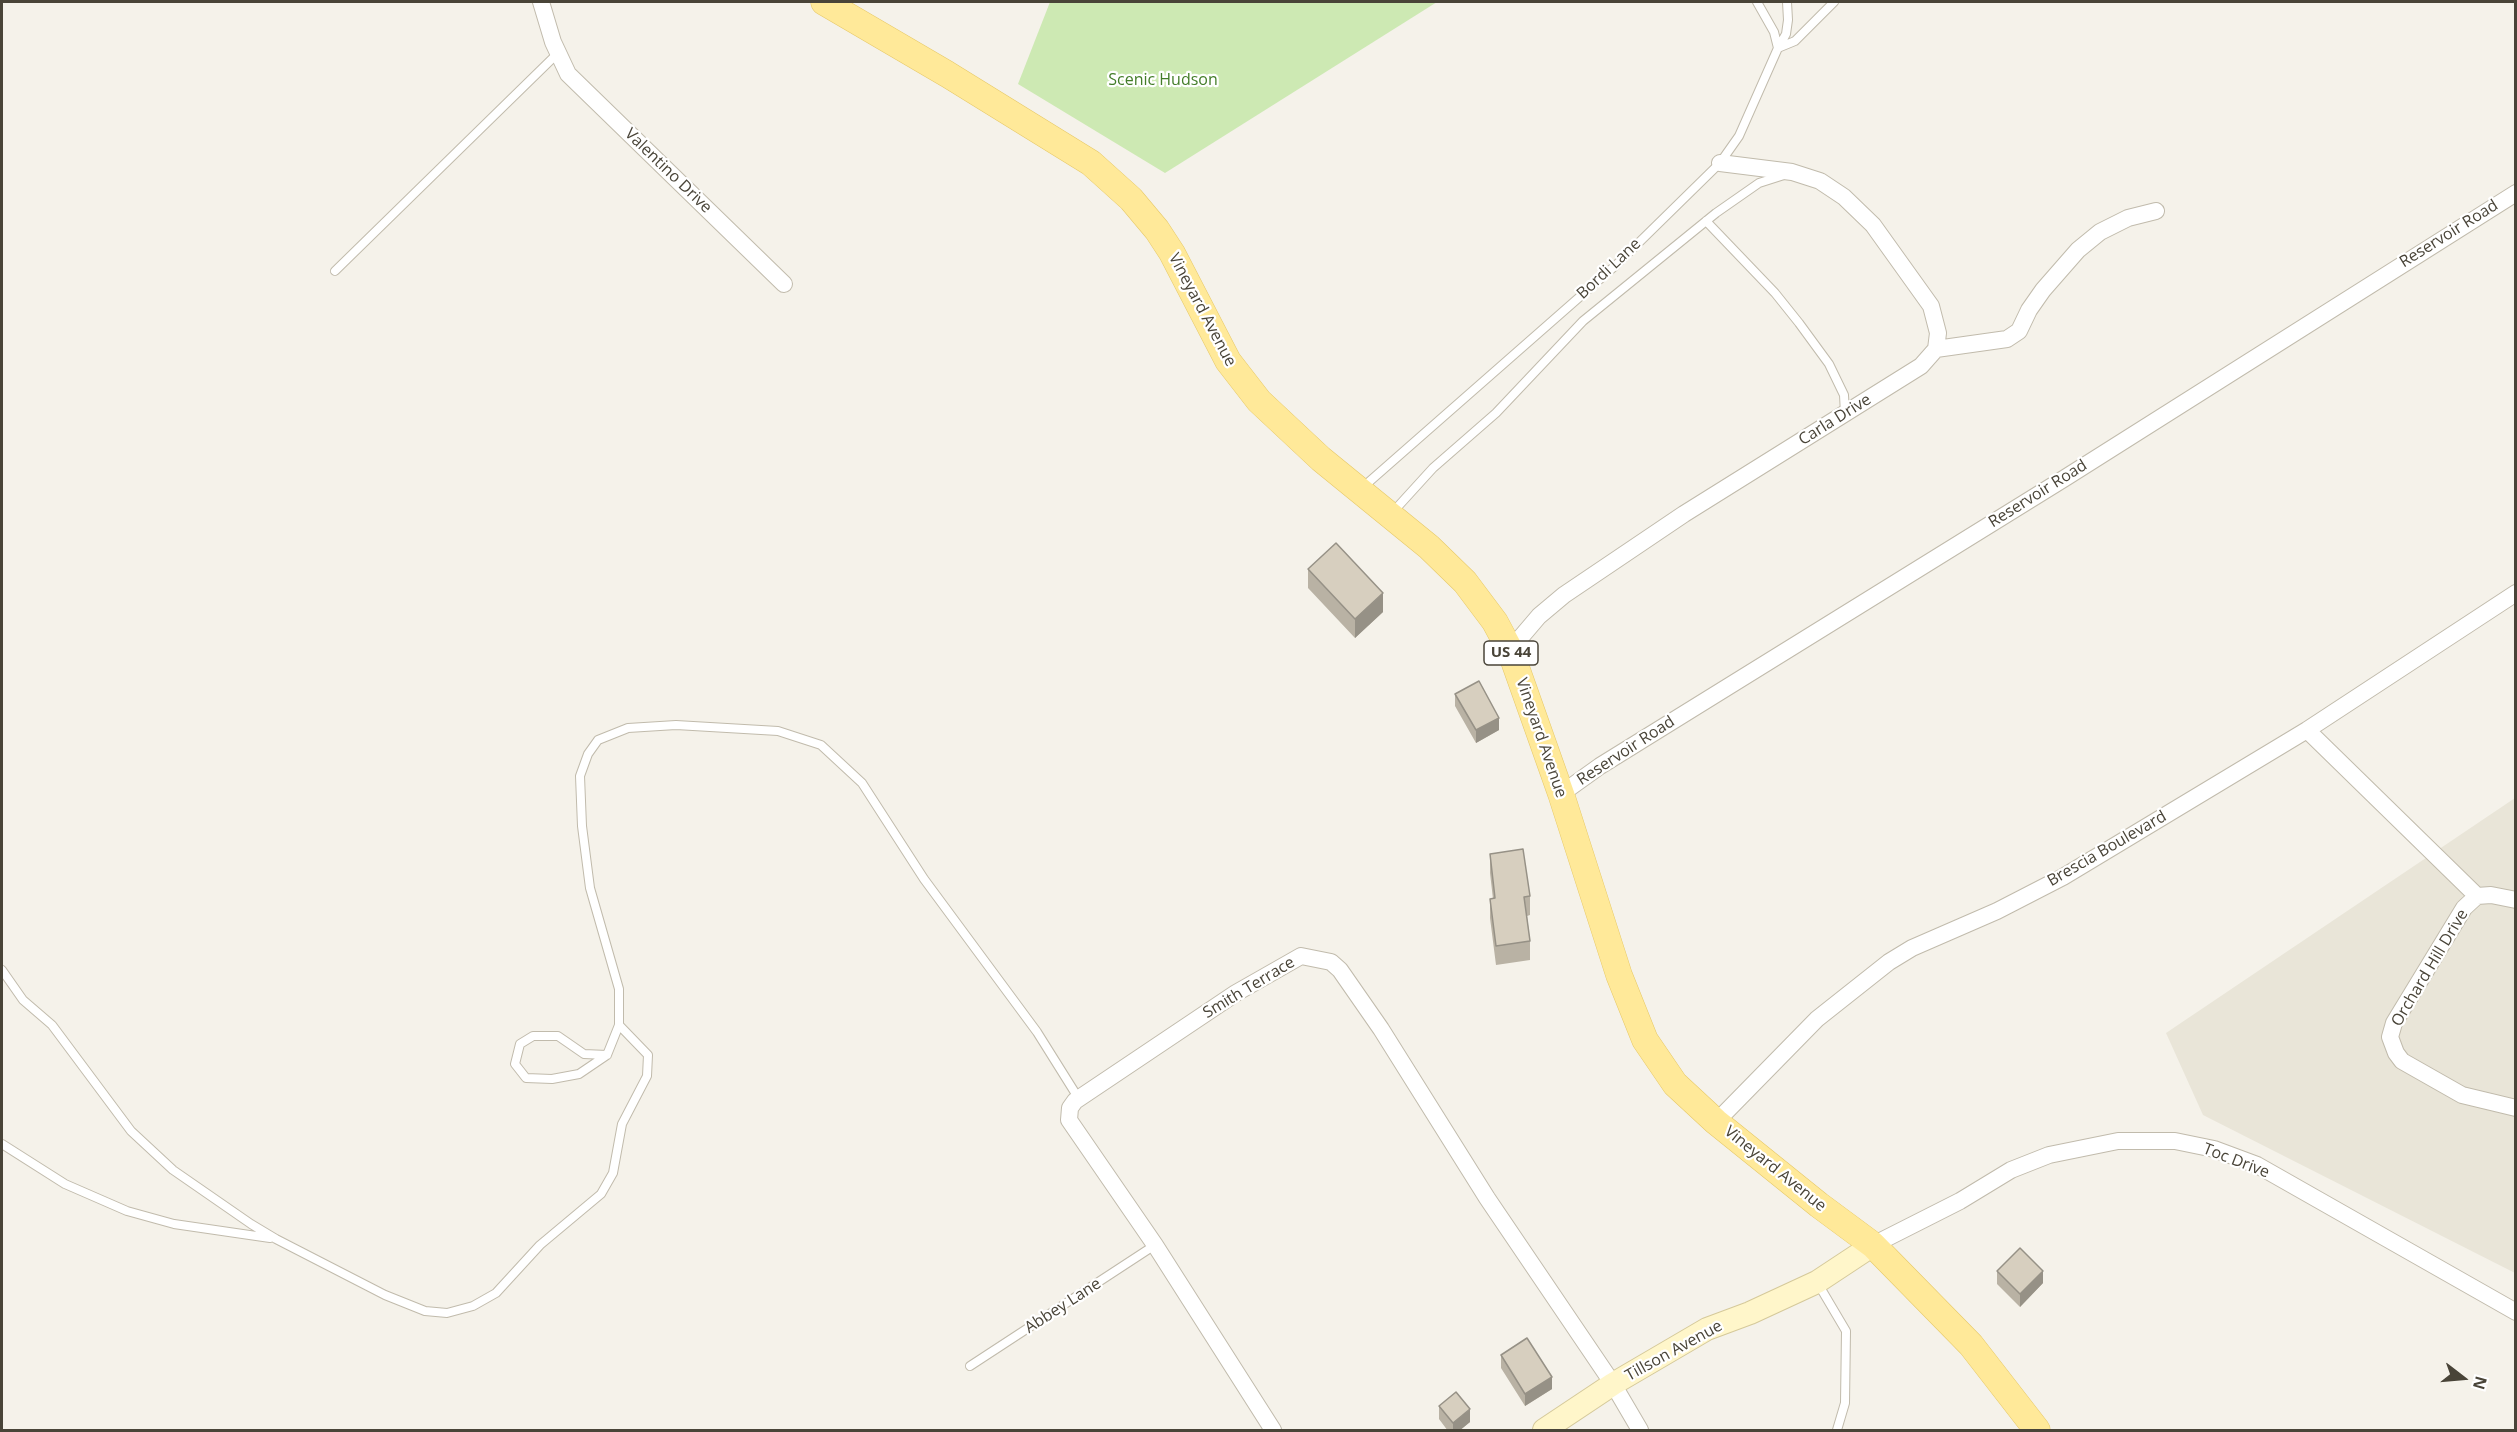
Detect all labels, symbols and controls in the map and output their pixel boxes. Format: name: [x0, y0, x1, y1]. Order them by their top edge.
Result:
park label: Scenic Hudson: [1108, 70, 1218, 90]
street label: Valentino Drive: [620, 125, 716, 217]
street label: Reservoir Road: [2396, 196, 2502, 272]
street label: Bordi Lane: [1573, 235, 1645, 303]
street label: Vineyard Avenue: [1164, 250, 1240, 370]
street label: Carla Drive: [1795, 390, 1875, 450]
street label: Reservoir Road: [1985, 456, 2091, 532]
road number: US 44: [1484, 641, 1538, 665]
street label: Vineyard Avenue: [1511, 676, 1571, 800]
street label: Reservoir Road: [1574, 712, 1678, 790]
street label: Brescia Boulevard: [2044, 807, 2170, 891]
street label: Orchard Hill Drive: [2388, 906, 2472, 1030]
street label: Smith Terrace: [1200, 953, 1298, 1023]
street label: Vineyard Avenue: [1720, 1122, 1830, 1216]
street label: Toc Drive: [2200, 1140, 2272, 1182]
street label: Abbey Lane: [1021, 1274, 1105, 1338]
street label: Tillson Avenue: [1622, 1316, 1726, 1386]
north arrow: [2433, 1348, 2493, 1408]
text: N: [2468, 1374, 2493, 1392]

